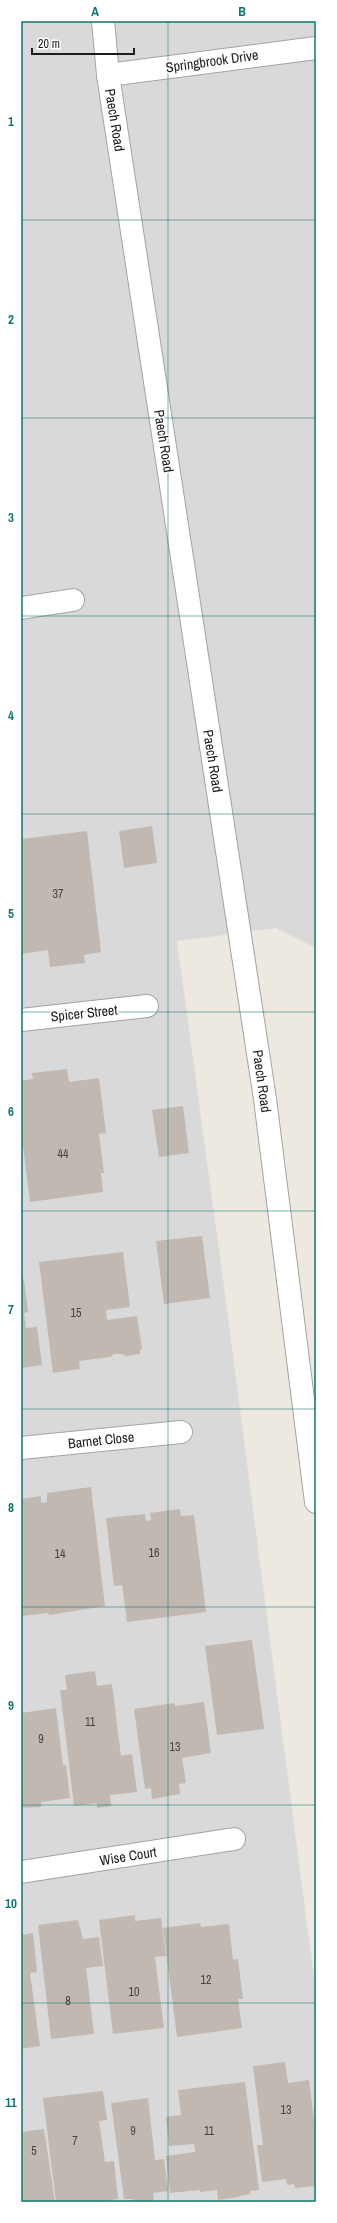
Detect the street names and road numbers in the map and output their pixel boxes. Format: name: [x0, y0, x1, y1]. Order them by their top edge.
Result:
street label: Springbrook Drive: [165, 46, 259, 76]
street label: Paech Road: [101, 87, 129, 153]
street label: Paech Road: [150, 408, 178, 474]
street label: Paech Road: [199, 728, 227, 794]
street label: Spicer Street: [50, 1001, 118, 1025]
street label: Paech Road: [249, 1048, 275, 1114]
street label: Barnet Close: [67, 1428, 135, 1452]
street label: Wise Court: [98, 1843, 158, 1869]

